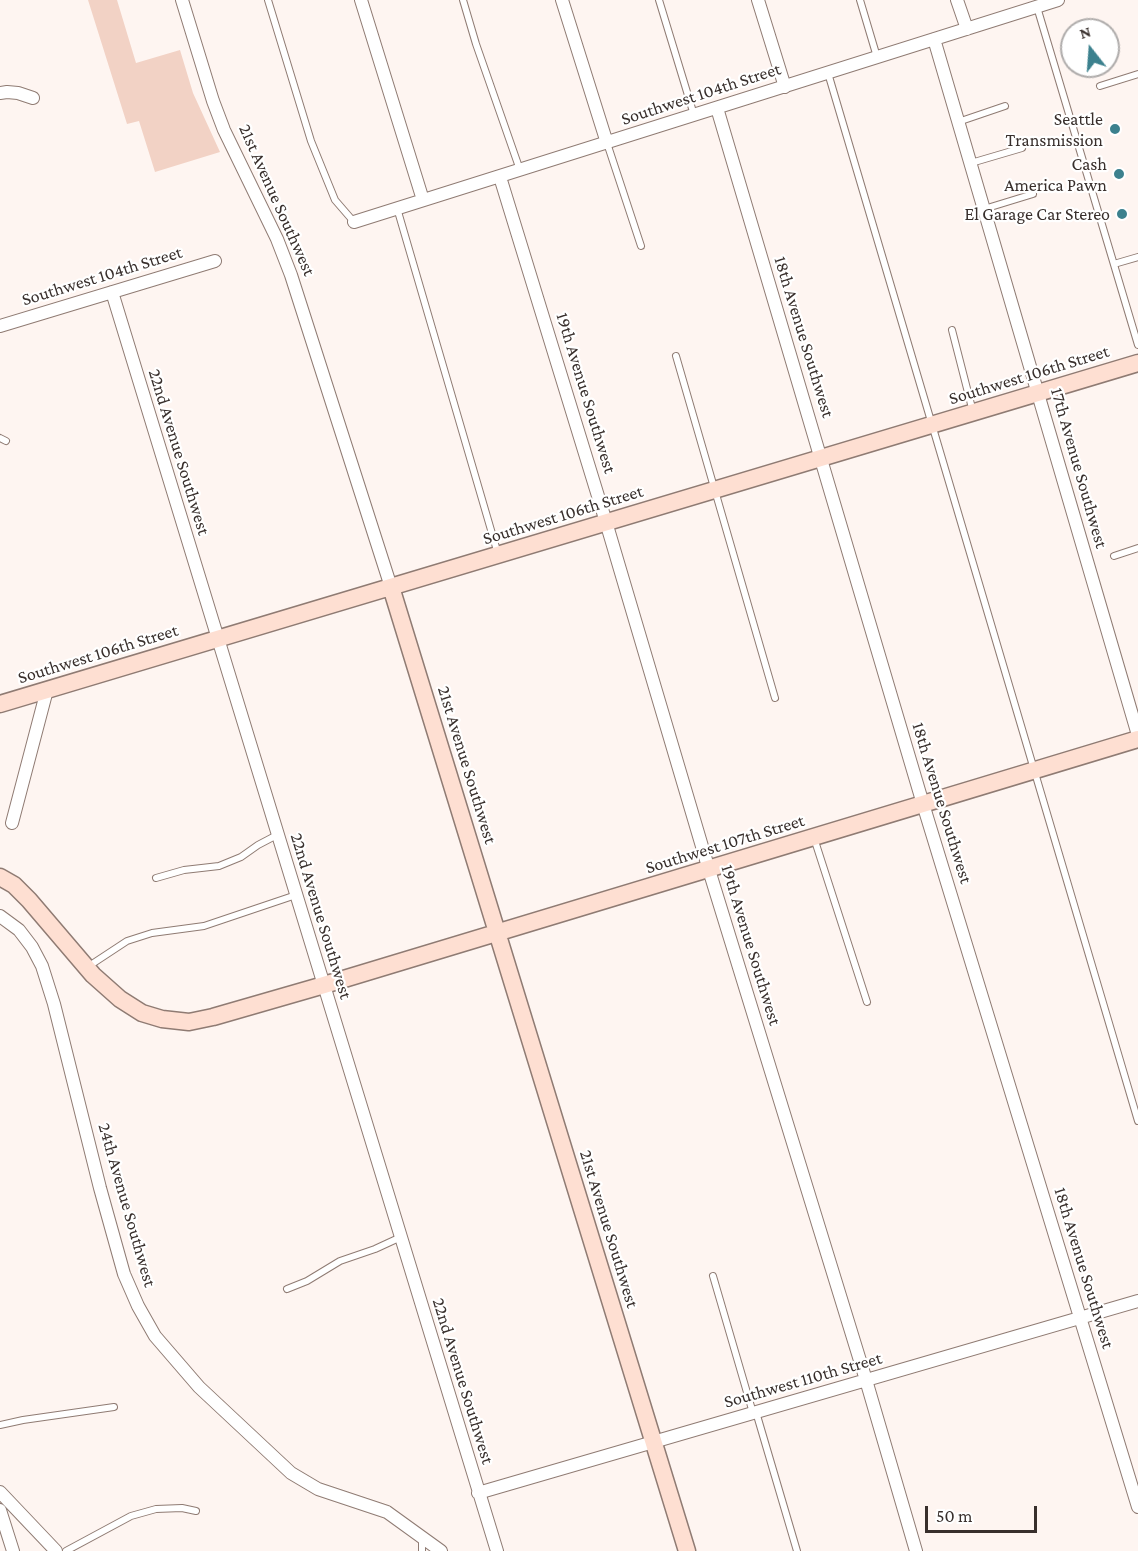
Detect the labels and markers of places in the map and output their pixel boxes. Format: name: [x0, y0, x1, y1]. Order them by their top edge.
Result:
place label: Seattle Transmission: [1005, 108, 1103, 150]
marker: Seattle Transmission: [1108, 122, 1122, 136]
place label: Cash America Pawn: [1004, 153, 1107, 195]
marker: Cash America Pawn: [1112, 167, 1126, 181]
place label: El Garage Car Stereo: [964, 203, 1110, 225]
marker: El Garage Car Stereo: [1115, 207, 1129, 221]

